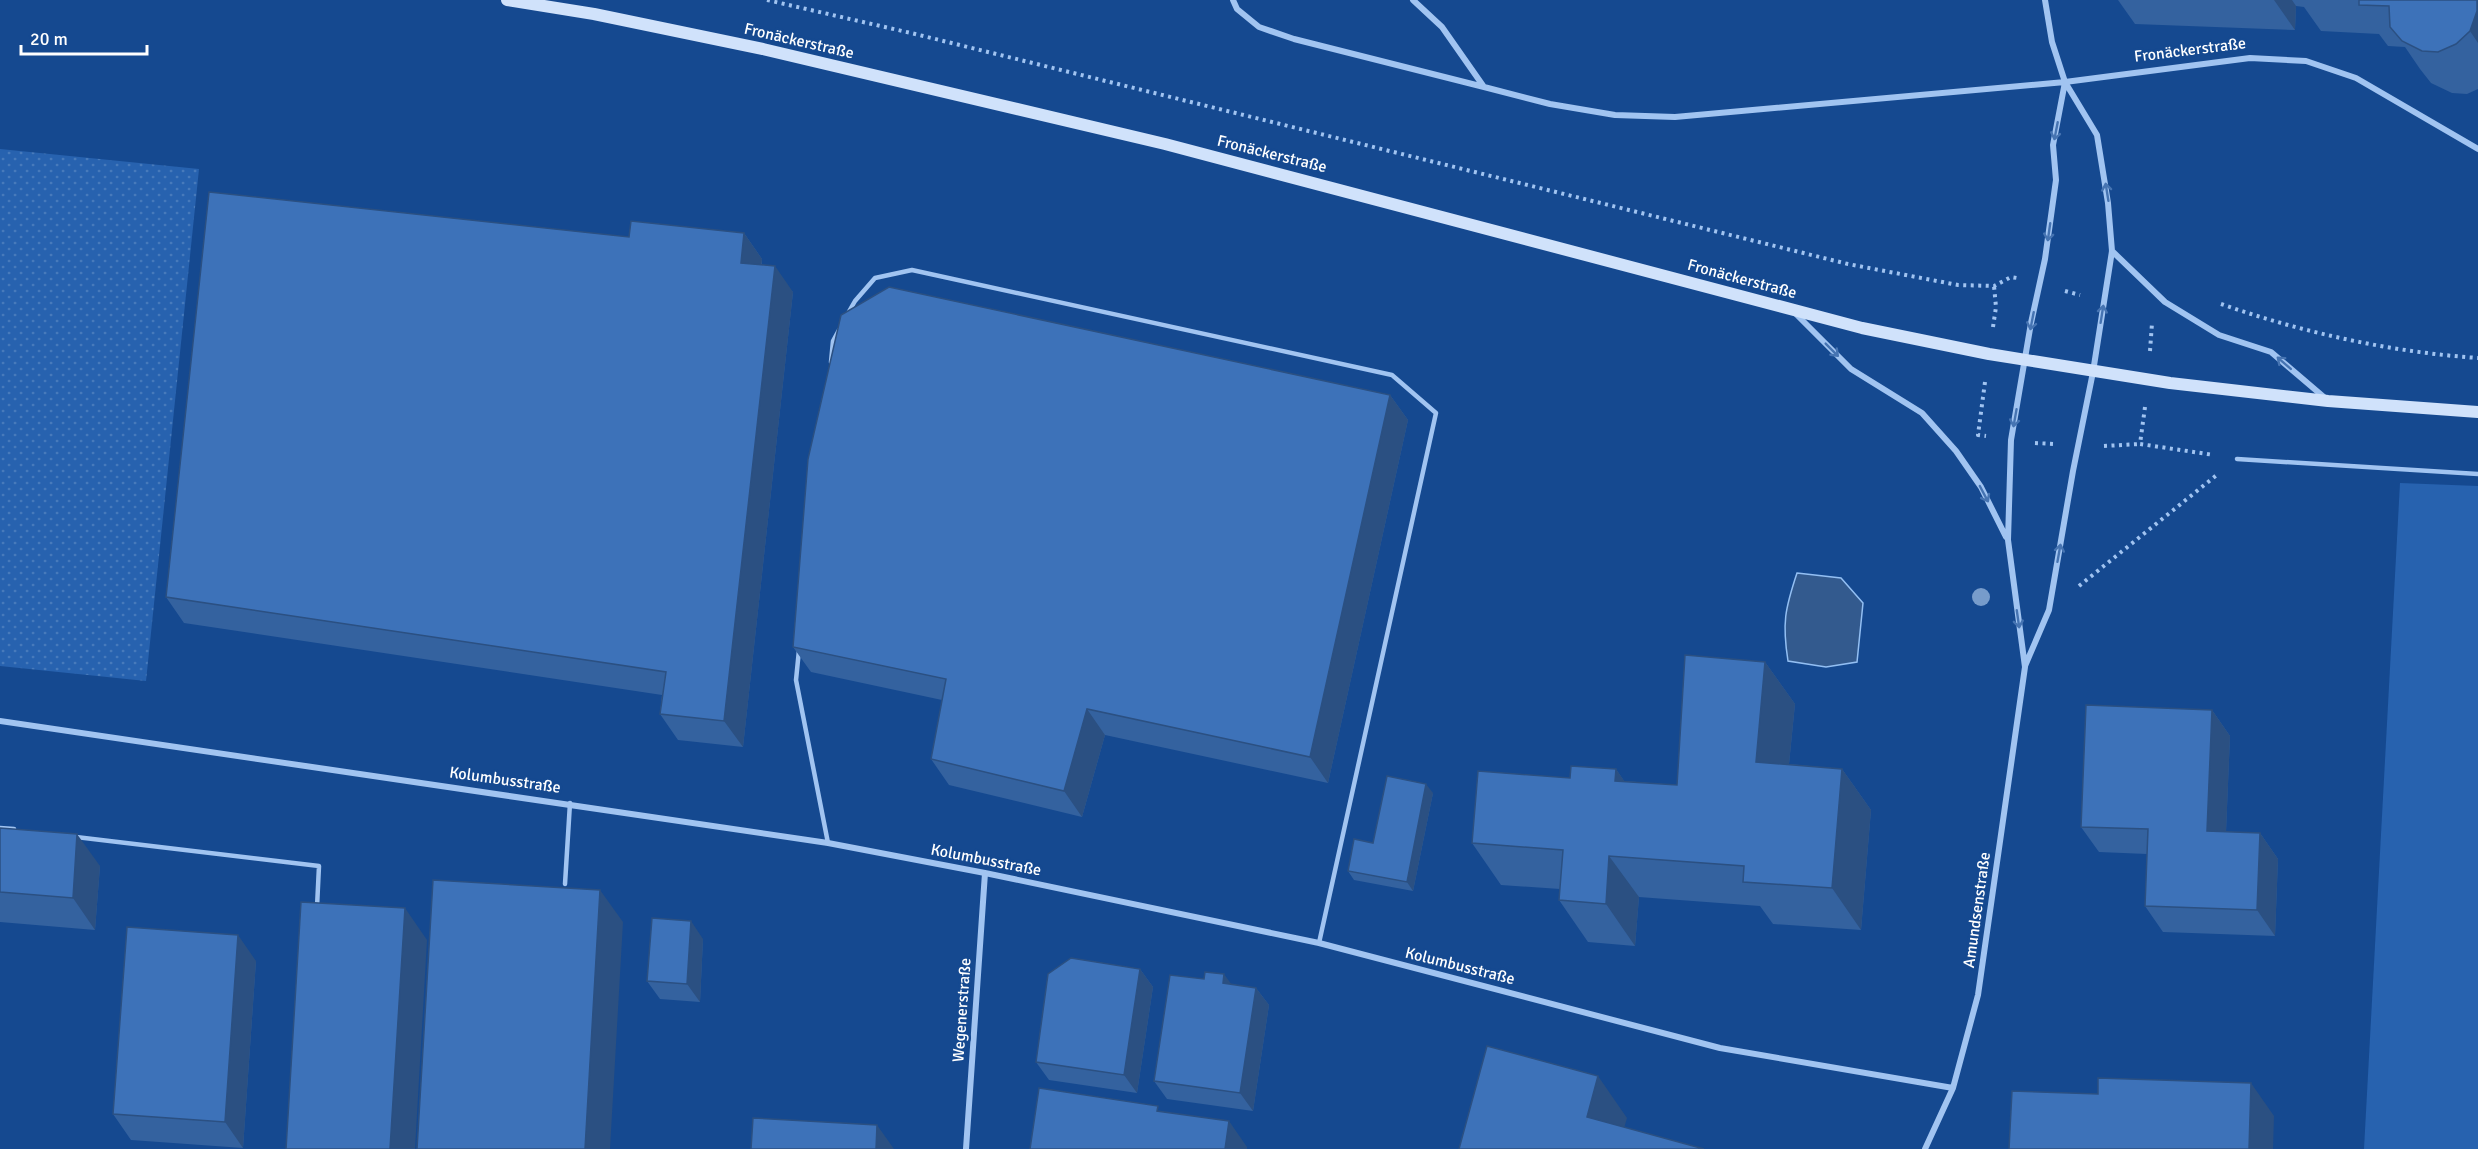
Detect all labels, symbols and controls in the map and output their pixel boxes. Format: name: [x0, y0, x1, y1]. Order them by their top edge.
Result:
scale bar: [21, 18, 147, 56]
street label: Fronäckerstraße: [742, 19, 856, 63]
text: 20 m: [30, 28, 68, 50]
street label: Fronäckerstraße: [2133, 33, 2247, 67]
one-way arrow: [2049, 121, 2061, 140]
street label: Fronäckerstraße: [1215, 131, 1329, 177]
one-way arrow: [2101, 183, 2112, 203]
one-way arrow: [2043, 221, 2054, 241]
street label: Fronäckerstraße: [1685, 255, 1799, 303]
one-way arrow: [2097, 304, 2108, 324]
one-way arrow: [2026, 311, 2037, 331]
one-way arrow: [1824, 343, 1839, 358]
one-way arrow: [2277, 356, 2292, 370]
one-way arrow: [2009, 407, 2020, 427]
one-way arrow: [1978, 485, 1990, 502]
one-way arrow: [2054, 543, 2065, 563]
one-way arrow: [2013, 608, 2024, 628]
street label: Kolumbusstraße: [448, 762, 562, 798]
street label: Kolumbusstraße: [929, 839, 1043, 881]
street label: Amundsenstraße: [1959, 851, 1995, 969]
street label: Kolumbusstraße: [1403, 943, 1517, 989]
street label: Wegenerstraße: [948, 957, 976, 1063]

